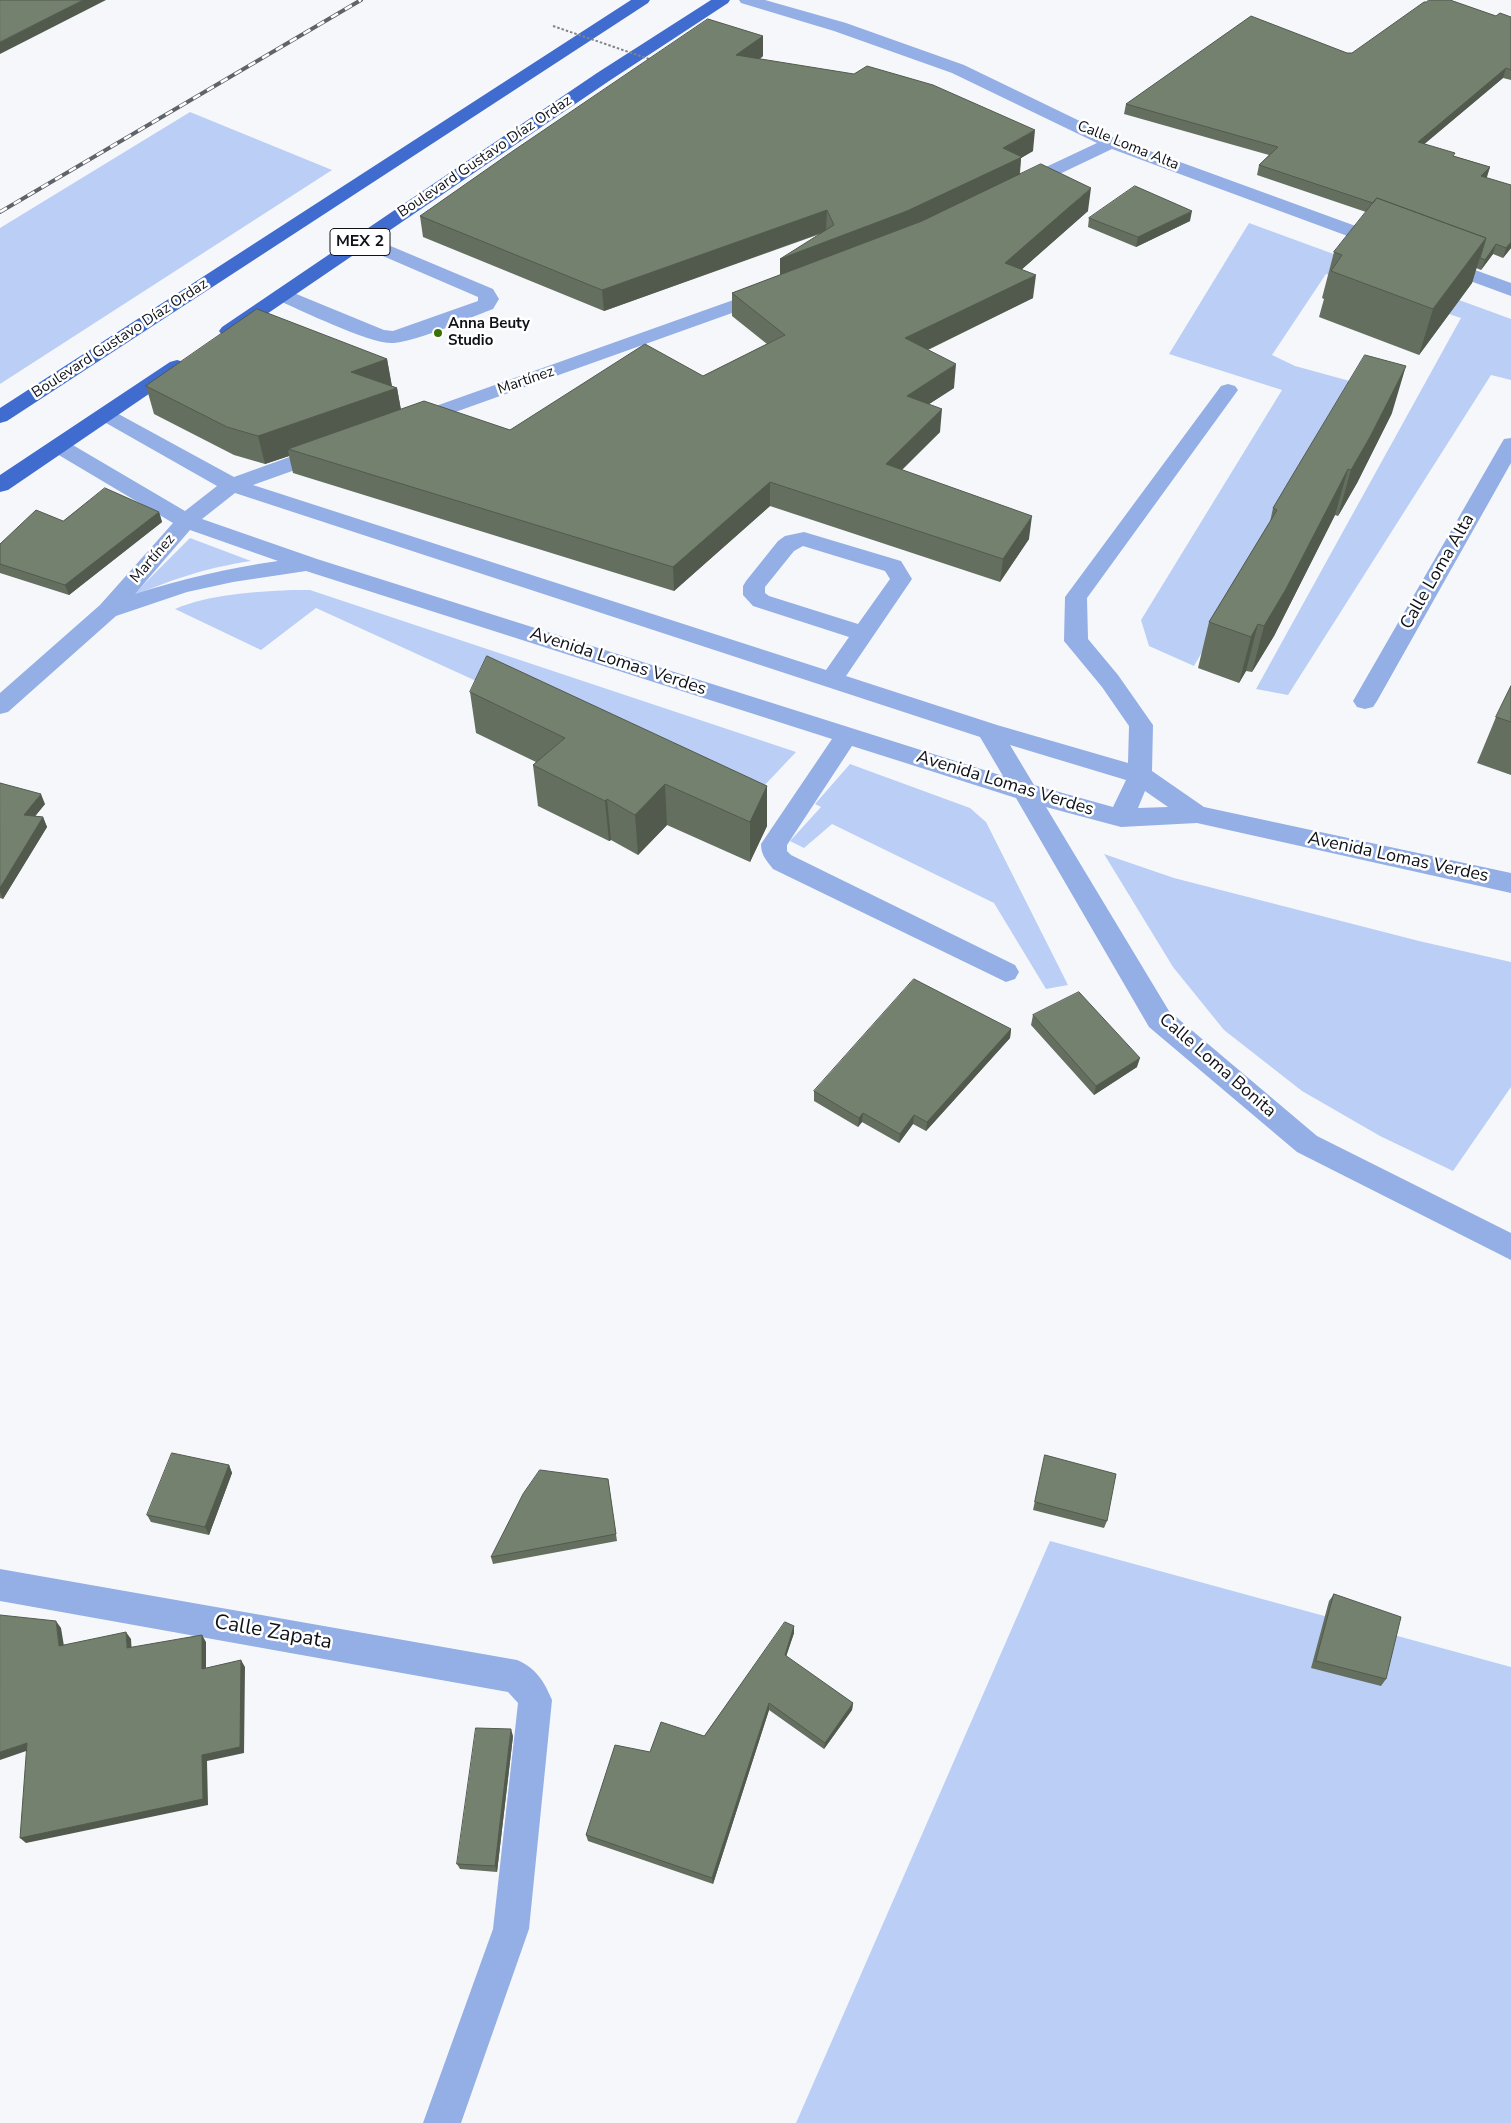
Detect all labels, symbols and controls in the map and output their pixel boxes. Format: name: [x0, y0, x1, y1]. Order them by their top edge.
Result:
street label: Boulevard Gustavo Díaz Ordaz: [395, 92, 575, 222]
street label: Calle Loma Alta: [1075, 117, 1181, 175]
road number: MEX 2: [330, 228, 390, 256]
street label: Boulevard Gustavo Díaz Ordaz: [29, 275, 211, 403]
place label: Anna Beuty Studio: [448, 315, 530, 350]
marker: Anna Beuty Studio: [432, 327, 444, 339]
street label: Martínez: [495, 363, 557, 399]
street label: Calle Loma Alta: [1396, 511, 1480, 633]
street label: Martínez: [127, 531, 179, 587]
street label: Avenida Lomas Verdes: [527, 623, 709, 701]
street label: Avenida Lomas Verdes: [914, 747, 1096, 821]
street label: Avenida Lomas Verdes: [1306, 828, 1490, 888]
street label: Calle Loma Bonita: [1154, 1009, 1280, 1123]
street label: Calle Zapata: [212, 1610, 334, 1656]

